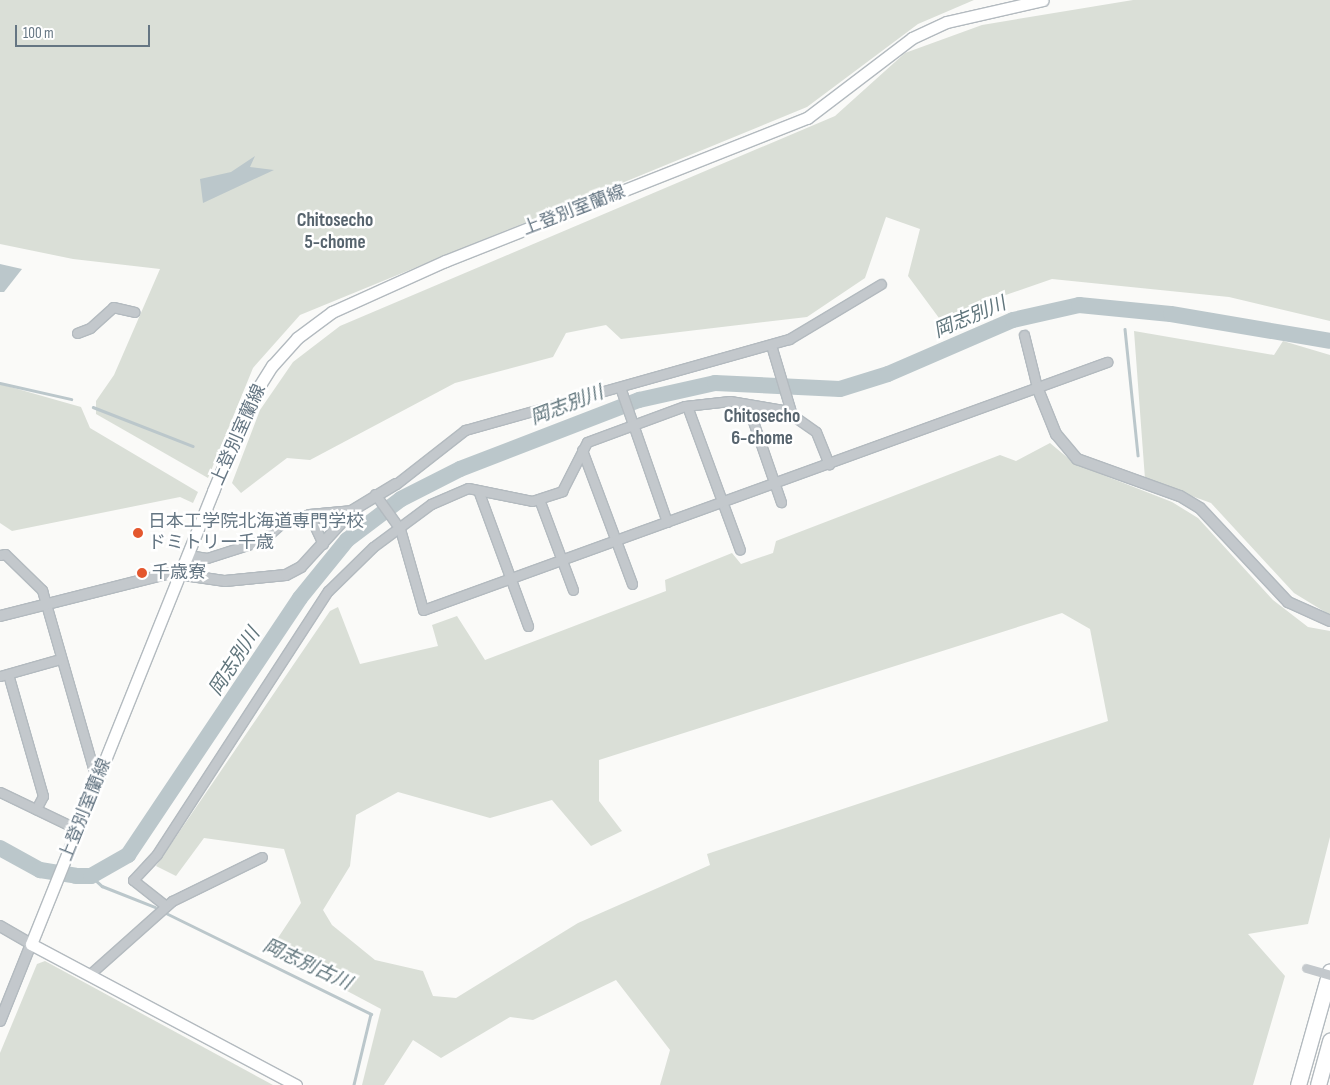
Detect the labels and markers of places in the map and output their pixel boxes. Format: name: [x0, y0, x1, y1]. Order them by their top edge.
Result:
place label: 日本工学院北海道専門学校 ドミトリー千歳: [148, 512, 364, 554]
marker: 日本工学院北海道専門学校 ドミトリー千歳: [132, 527, 144, 539]
place label: 千歳寮: [152, 562, 206, 584]
marker: 千歳寮: [136, 567, 148, 579]

